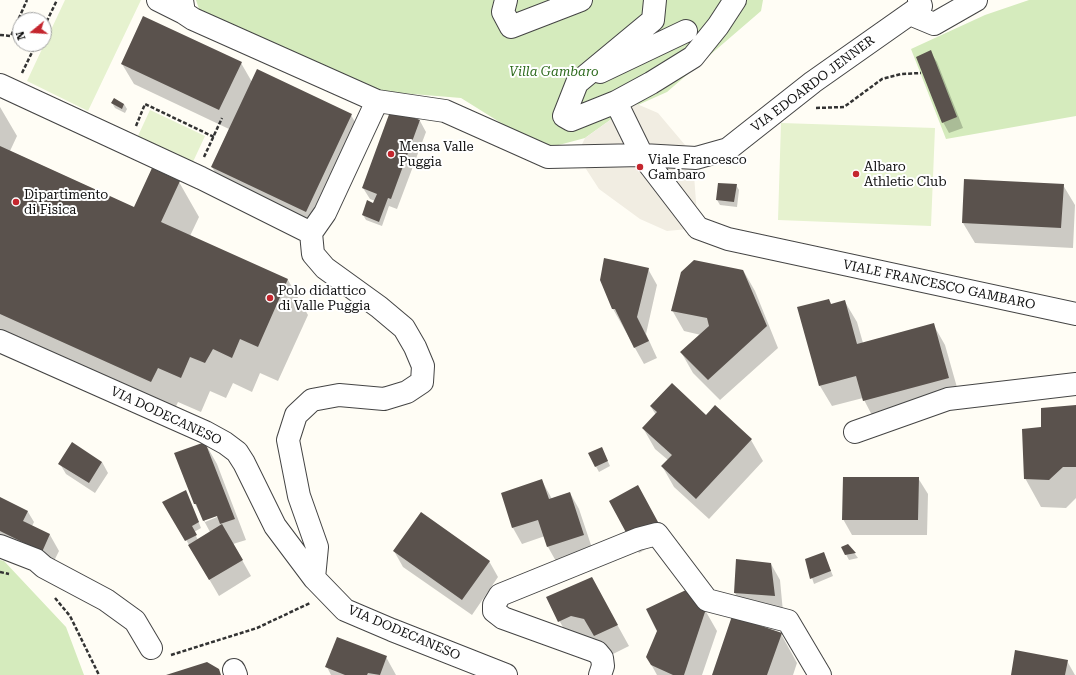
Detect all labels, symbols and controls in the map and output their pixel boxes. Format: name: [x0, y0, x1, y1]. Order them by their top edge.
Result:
north arrow: [12, 12, 52, 52]
text: N: [14, 30, 29, 42]
street label: VIA EDOARDO JENNER: [748, 33, 878, 135]
park label: Villa Gambaro: [509, 64, 599, 80]
place label: Mensa Valle Puggia: [399, 139, 474, 170]
marker: Mensa Valle Puggia: [386, 149, 396, 159]
place label: Viale Francesco Gambaro: [648, 152, 747, 183]
place label: Albaro Athletic Club: [864, 159, 947, 190]
marker: Viale Francesco Gambaro: [635, 162, 645, 172]
marker: Albaro Athletic Club: [851, 169, 861, 179]
place label: Dipartimento di Fisica: [24, 187, 108, 218]
marker: Dipartimento di Fisica: [11, 197, 21, 207]
street label: VIALE FRANCESCO GAMBARO: [841, 257, 1037, 313]
place label: Polo didattico di Valle Puggia: [278, 283, 370, 314]
marker: Polo didattico di Valle Puggia: [265, 293, 275, 303]
street label: VIA DODECANESO: [108, 383, 224, 449]
street label: VIA DODECANESO: [346, 602, 462, 664]

